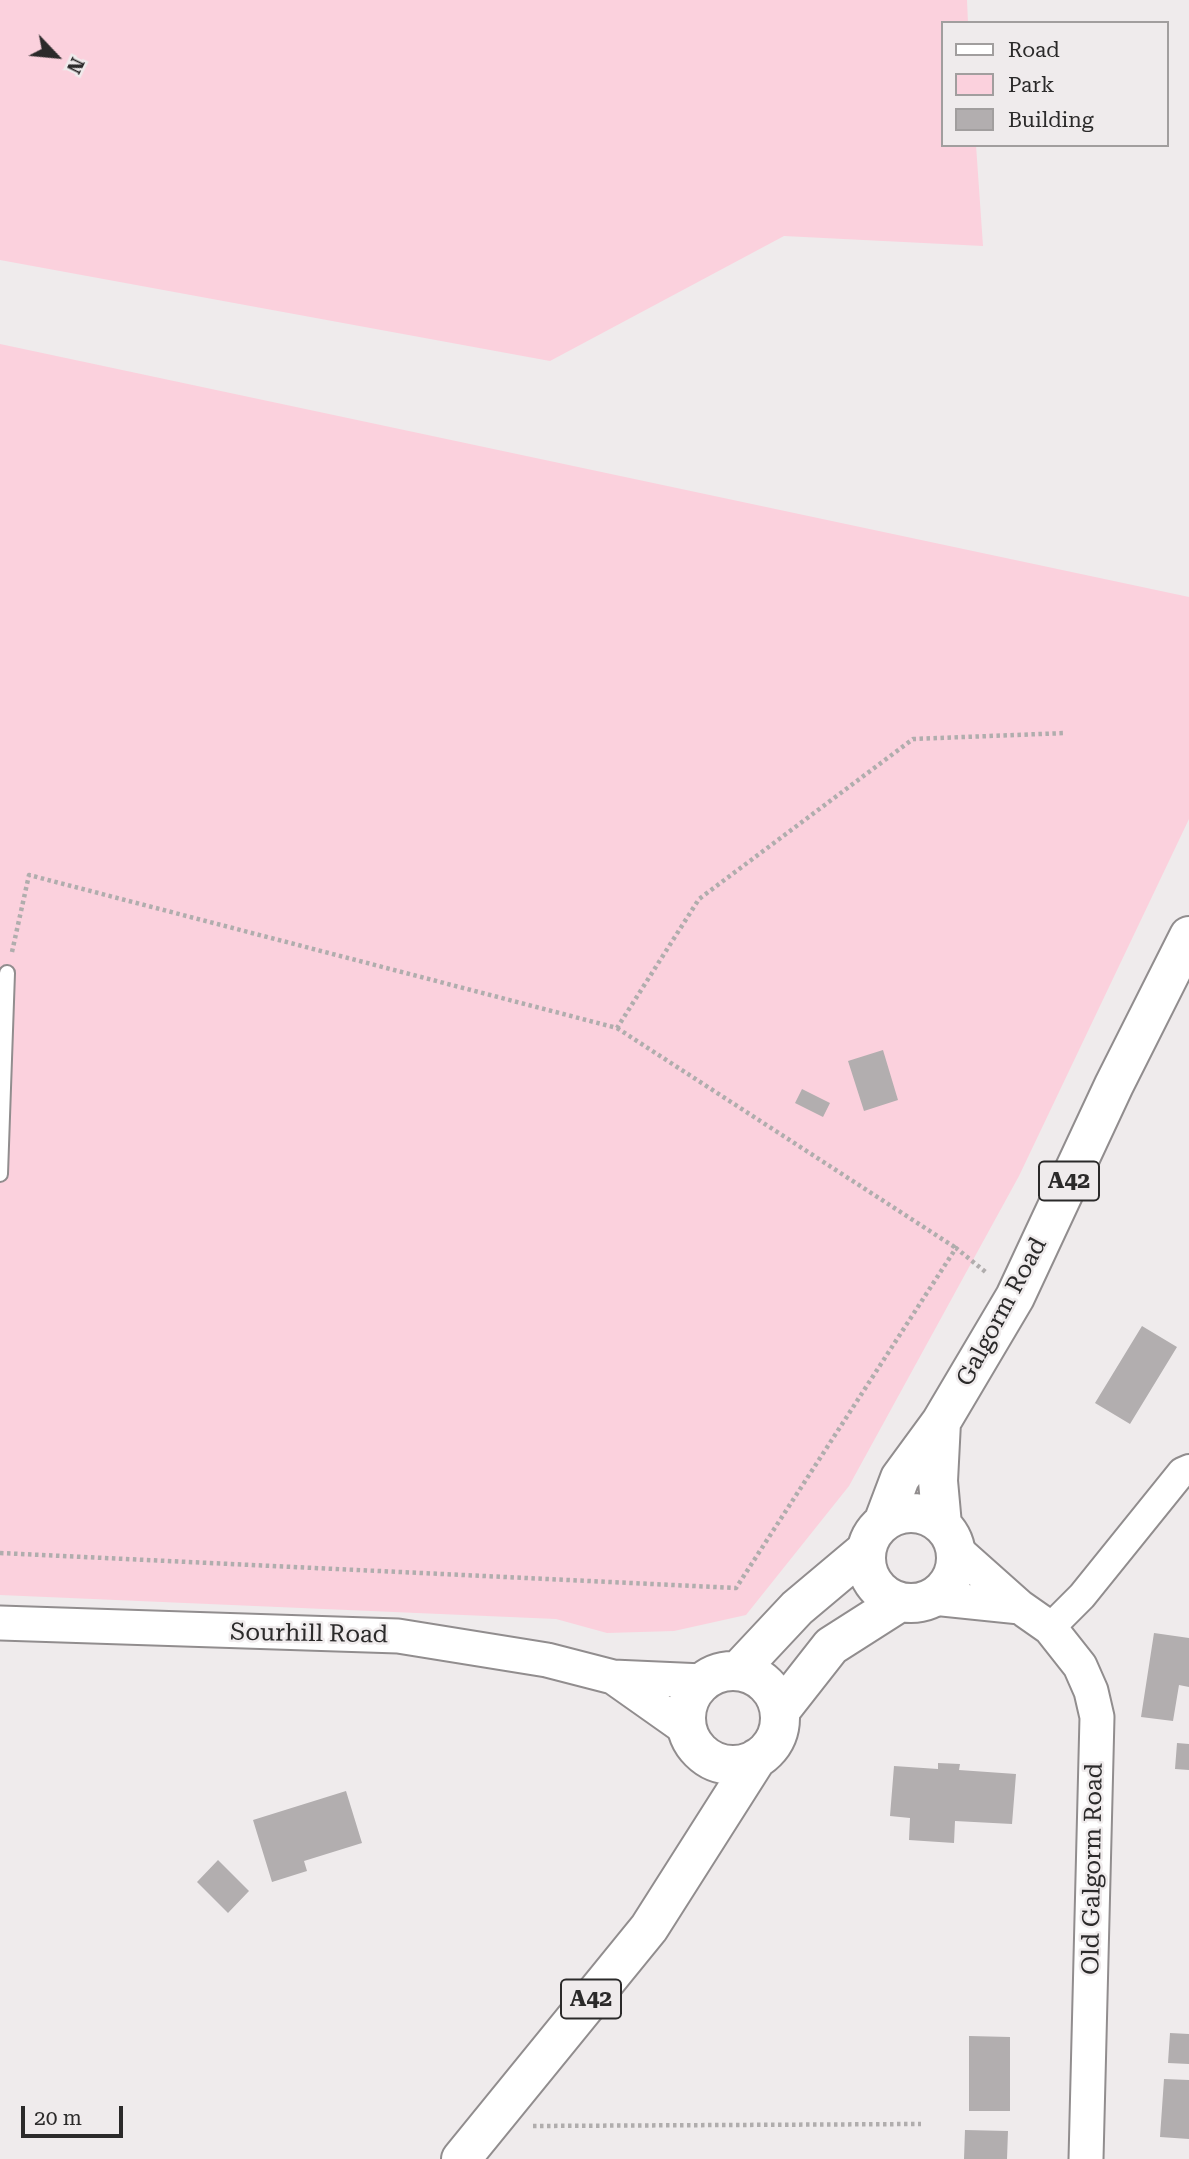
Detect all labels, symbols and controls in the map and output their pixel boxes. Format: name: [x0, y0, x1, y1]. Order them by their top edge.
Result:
north arrow: [21, 21, 91, 91]
legend: [940, 21, 1168, 147]
text: Road: [1008, 38, 1060, 62]
text: N: [62, 54, 89, 77]
text: Park: [1008, 73, 1054, 97]
text: Building: [1008, 108, 1094, 132]
road number: A42: [1039, 1162, 1099, 1200]
street label: Galgorm Road: [951, 1233, 1053, 1391]
street label: Sourhill Road: [230, 1618, 388, 1650]
street label: Old Galgorm Road: [1077, 1763, 1109, 1975]
road number: A42: [561, 1980, 621, 2018]
scale bar: [24, 2092, 126, 2136]
text: 20 m: [34, 2106, 82, 2130]

